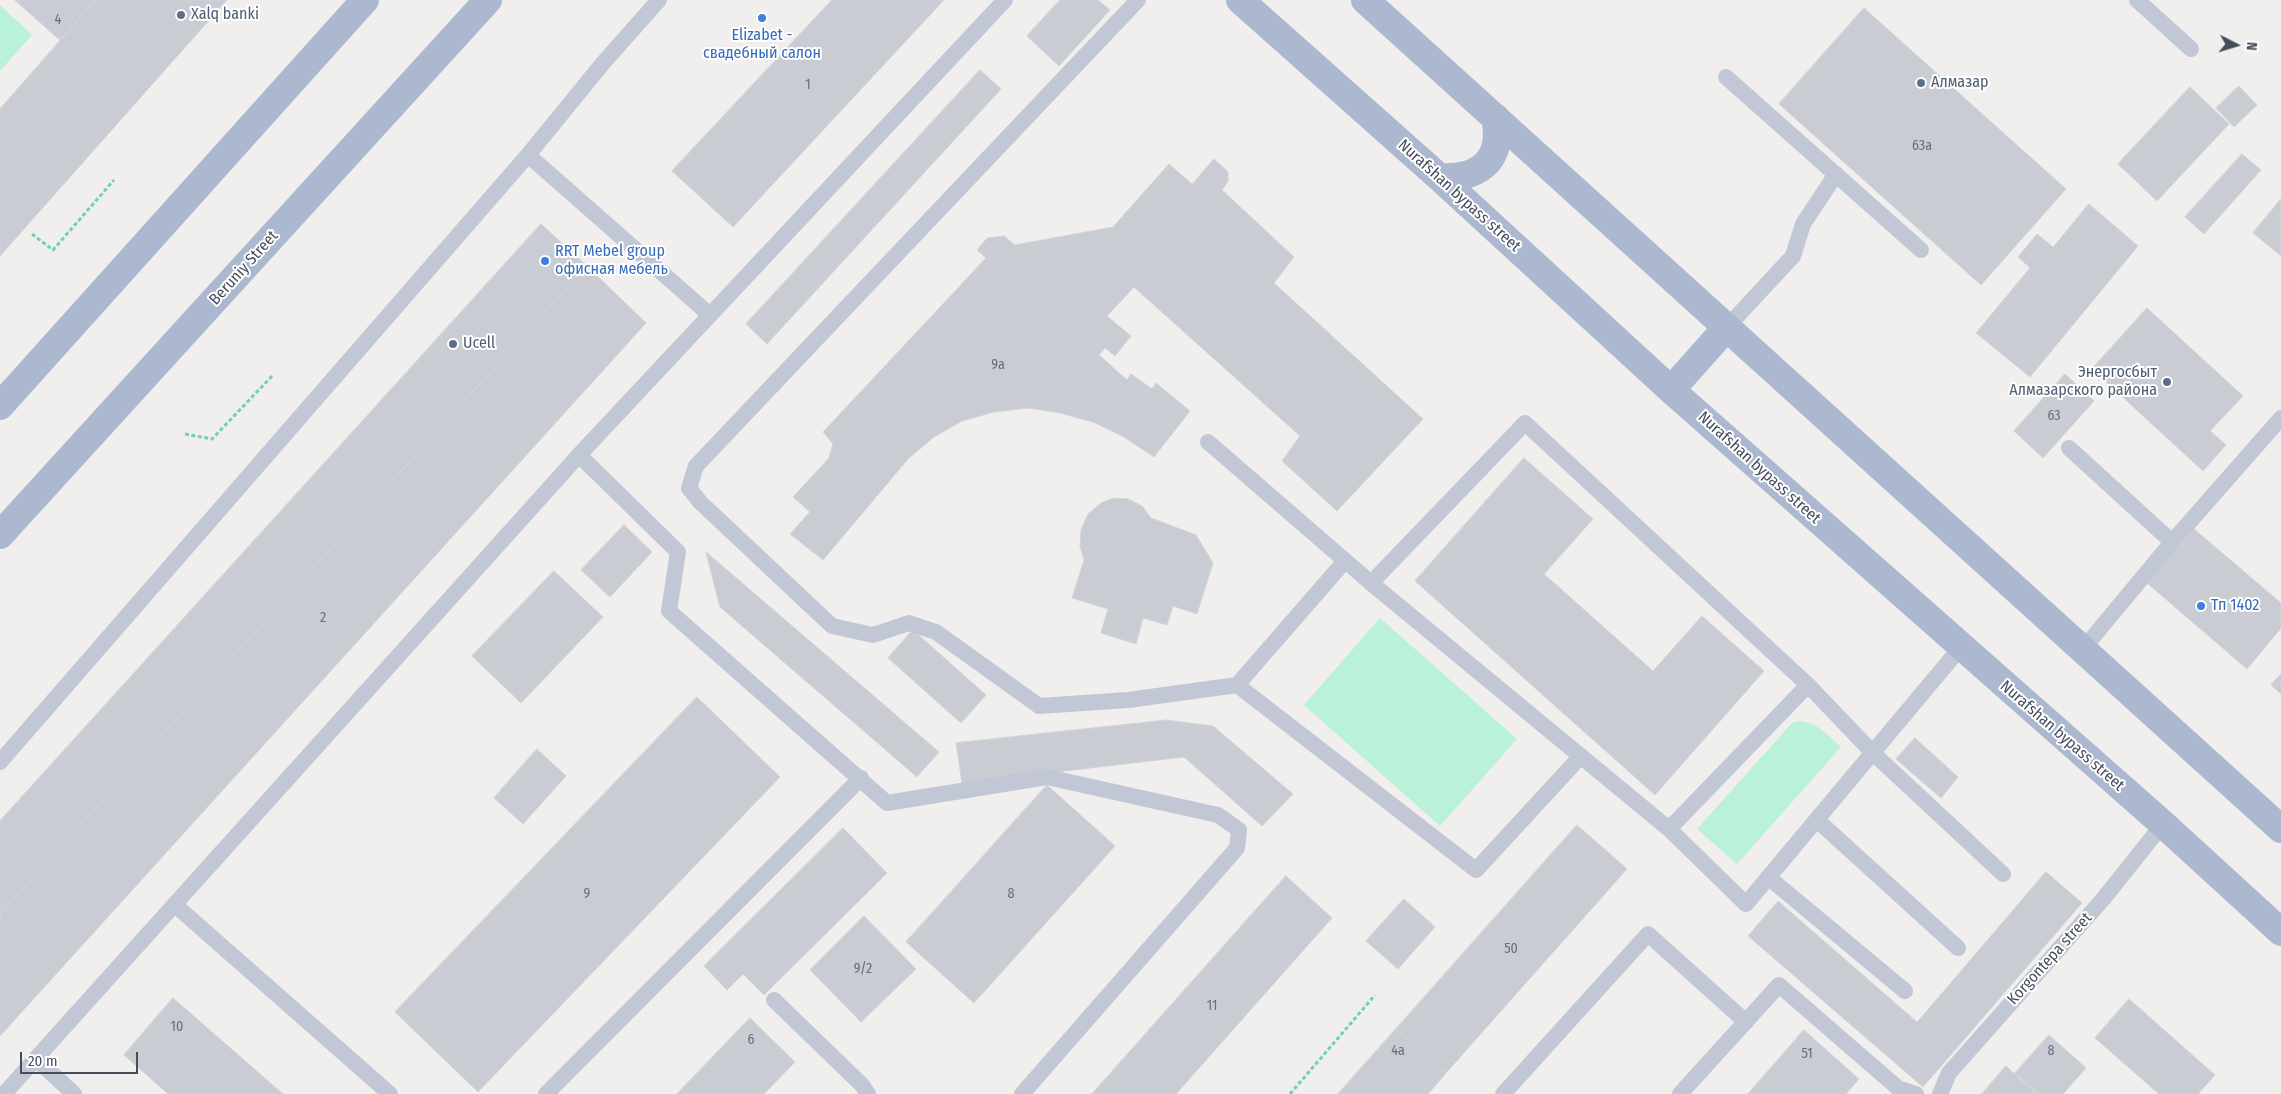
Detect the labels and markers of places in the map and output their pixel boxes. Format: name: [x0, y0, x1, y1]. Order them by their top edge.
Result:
place label: Xalq banki: [191, 5, 259, 25]
marker: Xalq banki: [175, 9, 187, 21]
marker: Elizabet - свадебный салон: [756, 12, 768, 24]
place label: Elizabet - свадебный салон: [703, 26, 821, 64]
place label: Алмазар: [1931, 73, 1989, 93]
marker: Алмазар: [1915, 77, 1927, 89]
place label: RRT Mebel group офисная мебель: [555, 242, 668, 280]
marker: RRT Mebel group офисная мебель: [539, 255, 551, 267]
place label: Ucell: [463, 334, 495, 354]
marker: Ucell: [447, 338, 459, 350]
place label: Энергосбыт Алмазарского района: [2009, 363, 2157, 401]
marker: Энергосбыт Алмазарского района: [2161, 376, 2173, 388]
place label: Тп 1402: [2211, 596, 2259, 616]
marker: Тп 1402: [2195, 600, 2207, 612]

